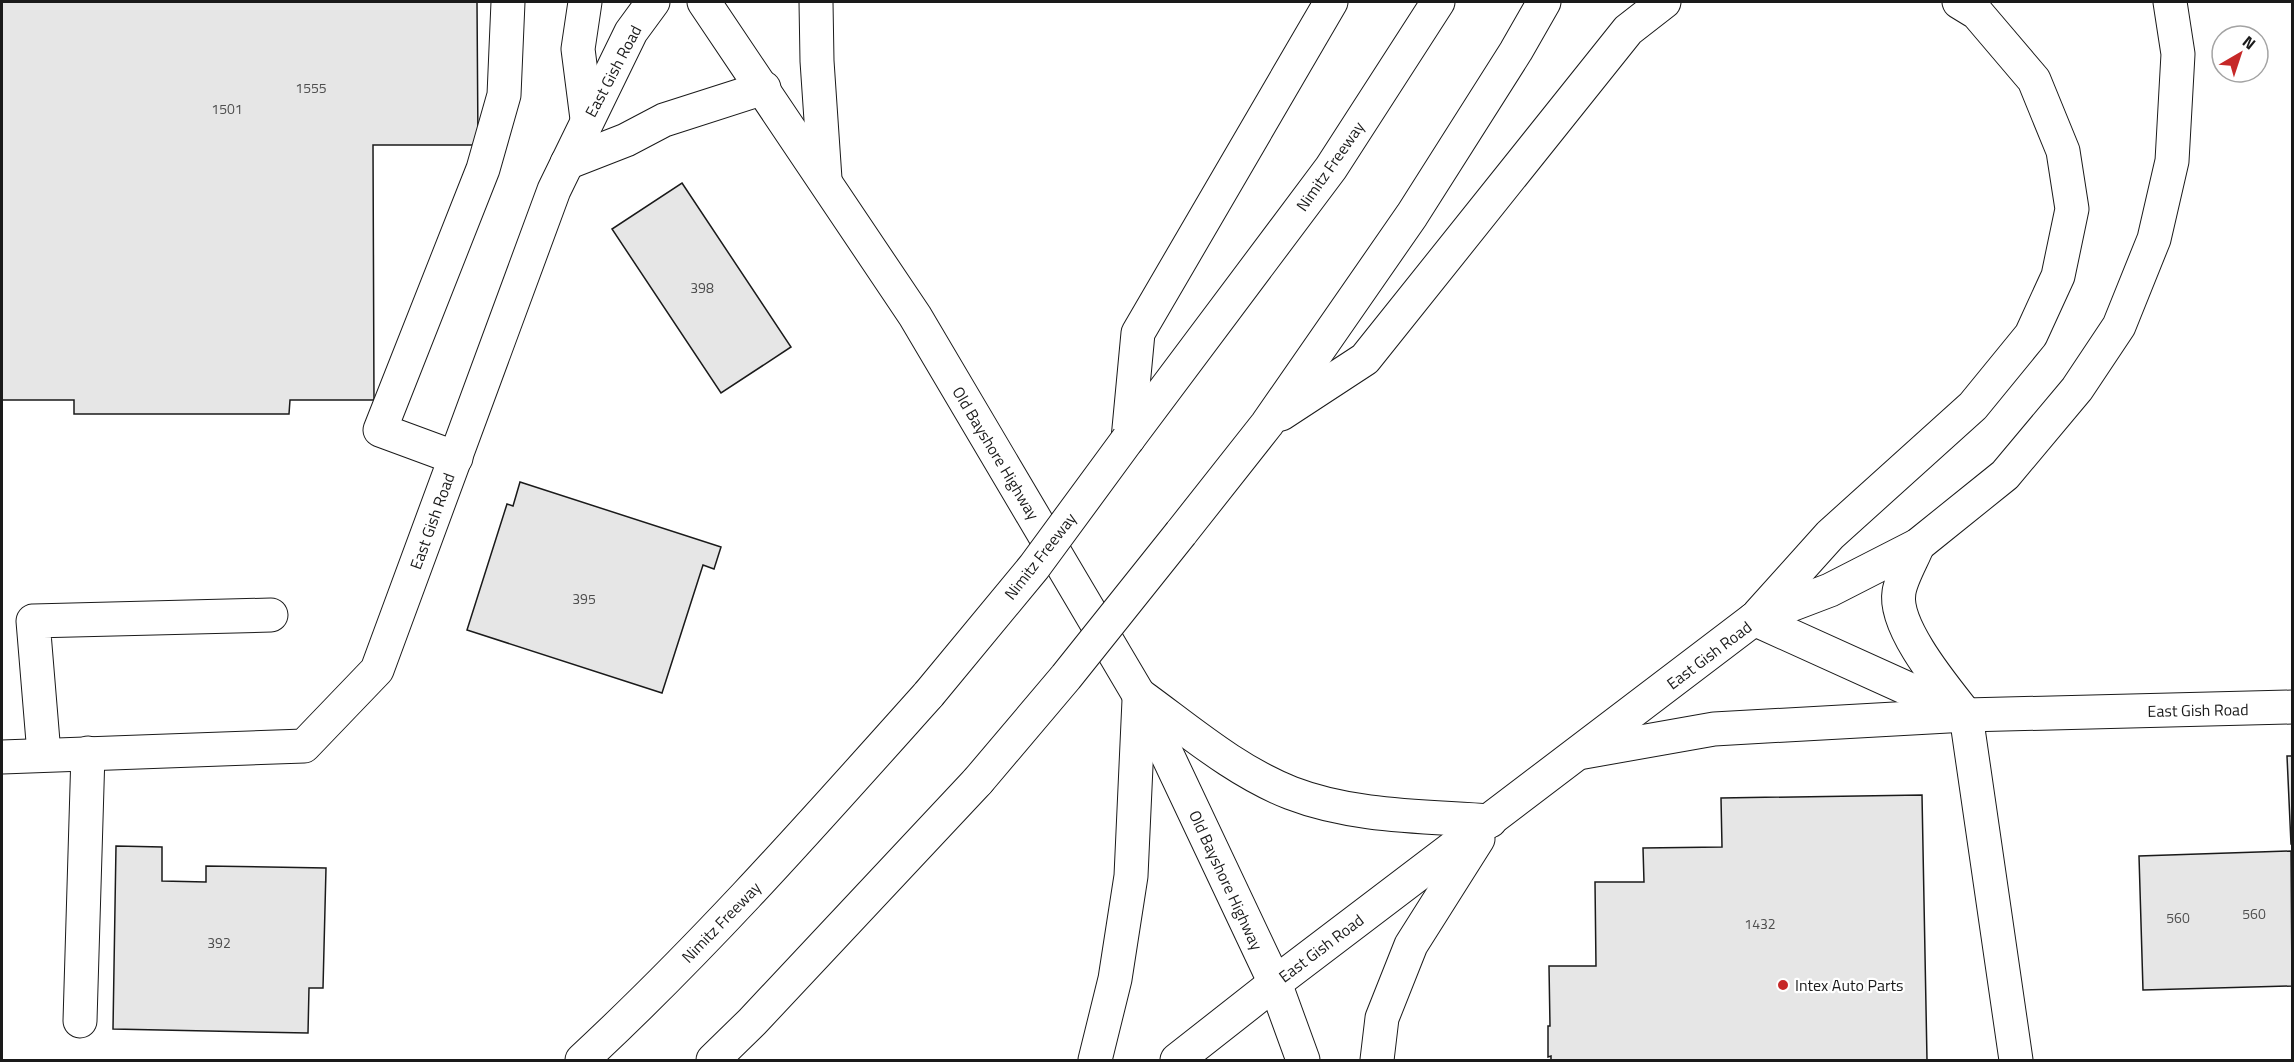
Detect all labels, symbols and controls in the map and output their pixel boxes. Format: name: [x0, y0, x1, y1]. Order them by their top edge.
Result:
street label: East Gish Road: [579, 21, 647, 121]
north arrow: [2210, 24, 2270, 84]
text: N: [2238, 30, 2261, 55]
house number: 1555: [295, 77, 327, 98]
house number: 1501: [211, 98, 243, 119]
street label: Nimitz Freeway: [1290, 116, 1370, 216]
house number: 398: [690, 277, 714, 298]
street label: Old Bayshore Highway: [947, 382, 1046, 525]
street label: East Gish Road: [403, 469, 461, 573]
street label: Nimitz Freeway: [998, 507, 1082, 605]
house number: 395: [572, 588, 596, 609]
street label: East Gish Road: [1661, 615, 1757, 695]
street label: East Gish Road: [2147, 697, 2249, 723]
street label: Old Bayshore Highway: [1183, 806, 1269, 954]
street label: Nimitz Freeway: [676, 876, 766, 968]
house number: 560: [2242, 903, 2266, 924]
house number: 560: [2166, 907, 2190, 928]
street label: East Gish Road: [1273, 908, 1369, 988]
house number: 1432: [1744, 913, 1776, 934]
house number: 392: [207, 932, 231, 953]
place label: Intex Auto Parts: [1795, 973, 1904, 997]
marker: Intex Auto Parts: [1776, 978, 1790, 992]

